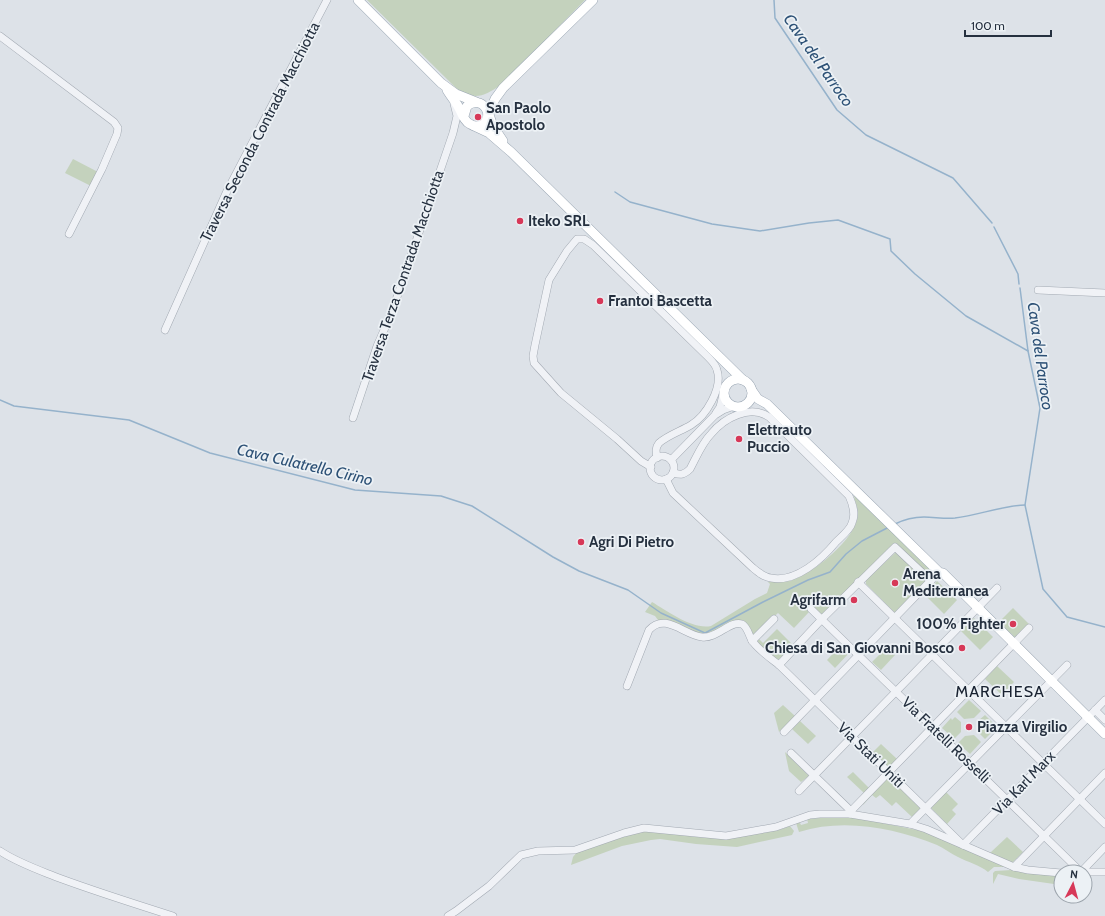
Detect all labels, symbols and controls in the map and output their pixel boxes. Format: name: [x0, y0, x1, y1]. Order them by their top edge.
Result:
water label: Cava del Parroco: [780, 10, 858, 110]
scale bar: [965, 12, 1051, 38]
street label: Traversa Seconda Contrada Macchiotta: [197, 18, 324, 245]
text: 100 m: [971, 18, 1005, 33]
place label: San Paolo Apostolo: [486, 99, 551, 134]
marker: San Paolo Apostolo: [473, 112, 483, 122]
street label: Traversa Terza Contrada Macchiotta: [358, 167, 448, 384]
place label: Iteko SRL: [528, 212, 590, 230]
marker: Iteko SRL: [515, 216, 525, 226]
place label: Frantoi Bascetta: [608, 292, 713, 310]
marker: Frantoi Bascetta: [595, 296, 605, 306]
water label: Cava del Parroco: [1024, 301, 1057, 411]
place label: Elettrauto Puccio: [747, 421, 812, 456]
marker: Elettrauto Puccio: [734, 434, 744, 444]
water label: Cava Culatrello Cirino: [235, 440, 375, 489]
place label: Agri Di Pietro: [589, 533, 674, 551]
marker: Agri Di Pietro: [576, 537, 586, 547]
place label: Arena Mediterranea: [903, 565, 989, 600]
marker: Arena Mediterranea: [890, 578, 900, 588]
place label: Agrifarm: [790, 591, 846, 609]
marker: Agrifarm: [849, 595, 859, 605]
place label: 100% Fighter: [916, 615, 1005, 633]
marker: 100% Fighter: [1008, 619, 1018, 629]
place label: Chiesa di San Giovanni Bosco: [765, 639, 954, 657]
marker: Chiesa di San Giovanni Bosco: [957, 643, 967, 653]
district label: MARCHESA: [955, 682, 1045, 701]
street label: Via Fratelli Rosselli: [898, 693, 994, 787]
place label: Piazza Virgilio: [977, 718, 1068, 736]
street label: Via Stati Uniti: [834, 719, 908, 791]
marker: Piazza Virgilio: [964, 722, 974, 732]
street label: Via Karl Marx: [989, 747, 1059, 819]
north arrow: [1053, 864, 1093, 904]
text: N: [1069, 867, 1079, 881]

